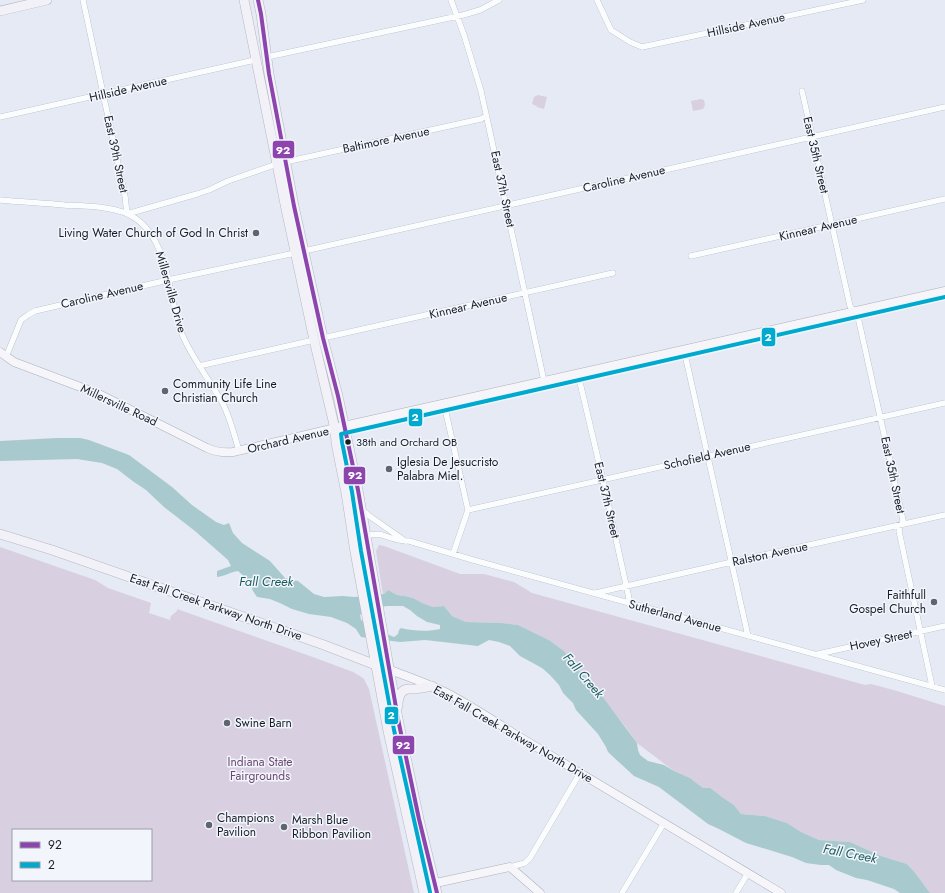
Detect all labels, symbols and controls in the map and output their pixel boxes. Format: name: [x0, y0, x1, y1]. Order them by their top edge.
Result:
street label: Hillside Avenue: [705, 8, 787, 42]
street label: Hillside Avenue: [87, 71, 169, 107]
street label: East 39th Street: [99, 114, 133, 194]
street label: East 35th Street: [798, 115, 834, 195]
street label: Baltimore Avenue: [341, 122, 431, 158]
line badge: 92: [272, 140, 295, 159]
text: 92: [276, 142, 290, 158]
street label: East 37th Street: [486, 149, 520, 229]
street label: Caroline Avenue: [581, 161, 667, 197]
street label: Kinnear Avenue: [777, 210, 859, 246]
place label: Living Water Church of God In Christ: [59, 224, 248, 242]
marker: Living Water Church of God In Christ: [251, 228, 261, 238]
street label: Millersville Drive: [151, 249, 191, 335]
street label: Caroline Avenue: [59, 277, 145, 313]
street label: Kinnear Avenue: [427, 288, 509, 324]
line badge: 2: [761, 327, 776, 347]
text: 2: [764, 329, 772, 345]
place label: Community Life Line Christian Church: [173, 375, 277, 407]
street label: Millersville Road: [78, 379, 160, 431]
marker: Community Life Line Christian Church: [160, 386, 170, 396]
line badge: 2: [408, 408, 423, 427]
text: 2: [411, 409, 419, 425]
street label: Orchard Avenue: [245, 422, 331, 458]
place label: 38th and Orchard OB: [356, 434, 457, 450]
street label: East 35th Street: [876, 435, 910, 515]
marker: 38th and Orchard OB: [343, 437, 353, 447]
street label: Schofield Avenue: [662, 437, 752, 475]
place label: Iglesia De Jesucristo Palabra Miel.: [397, 453, 499, 485]
street label: East 37th Street: [589, 460, 625, 540]
marker: Iglesia De Jesucristo Palabra Miel.: [384, 464, 394, 474]
line badge: 92: [343, 466, 366, 485]
text: 92: [348, 467, 362, 483]
street label: Ralston Avenue: [731, 537, 809, 571]
street label: East Fall Creek Parkway North Drive: [127, 569, 305, 645]
water label: Fall Creek: [239, 572, 294, 591]
place label: Faithfull Gospel Church: [849, 586, 926, 618]
street label: Sutherland Avenue: [627, 595, 723, 637]
marker: Faithfull Gospel Church: [929, 597, 939, 607]
street label: Hovey Street: [848, 625, 914, 655]
water label: Fall Creek: [559, 649, 609, 702]
street label: East Fall Creek Parkway North Drive: [430, 681, 596, 787]
line badge: 2: [384, 706, 399, 725]
text: 2: [387, 707, 395, 723]
place label: Swine Barn: [235, 714, 292, 732]
marker: Swine Barn: [222, 718, 232, 728]
line badge: 92: [392, 735, 415, 755]
text: 92: [396, 737, 410, 753]
park label: Indiana State Fairgrounds: [228, 753, 292, 785]
place label: Champions Pavilion: [217, 809, 274, 841]
place label: Marsh Blue Ribbon Pavilion: [292, 811, 371, 843]
marker: Champions Pavilion: [204, 820, 214, 830]
marker: Marsh Blue Ribbon Pavilion: [279, 822, 289, 832]
legend: [12, 829, 152, 881]
text: 92: [48, 836, 62, 854]
water label: Fall Creek: [822, 839, 879, 868]
text: 2: [48, 856, 55, 874]

